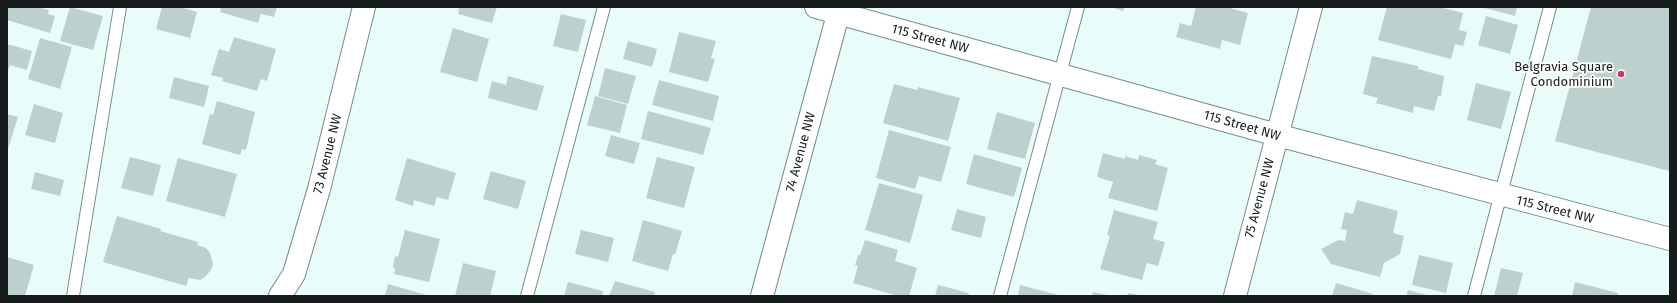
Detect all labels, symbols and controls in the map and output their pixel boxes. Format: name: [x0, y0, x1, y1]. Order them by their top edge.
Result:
street label: 115 Street NW: [890, 21, 970, 57]
place label: Belgravia Square Condominium: [1514, 59, 1613, 90]
marker: Belgravia Square Condominium: [1616, 69, 1626, 79]
street label: 115 Street NW: [1202, 108, 1282, 144]
street label: 74 Avenue NW: [783, 110, 819, 194]
street label: 73 Avenue NW: [311, 112, 345, 196]
street label: 75 Avenue NW: [1242, 157, 1278, 239]
street label: 115 Street NW: [1515, 193, 1595, 227]

